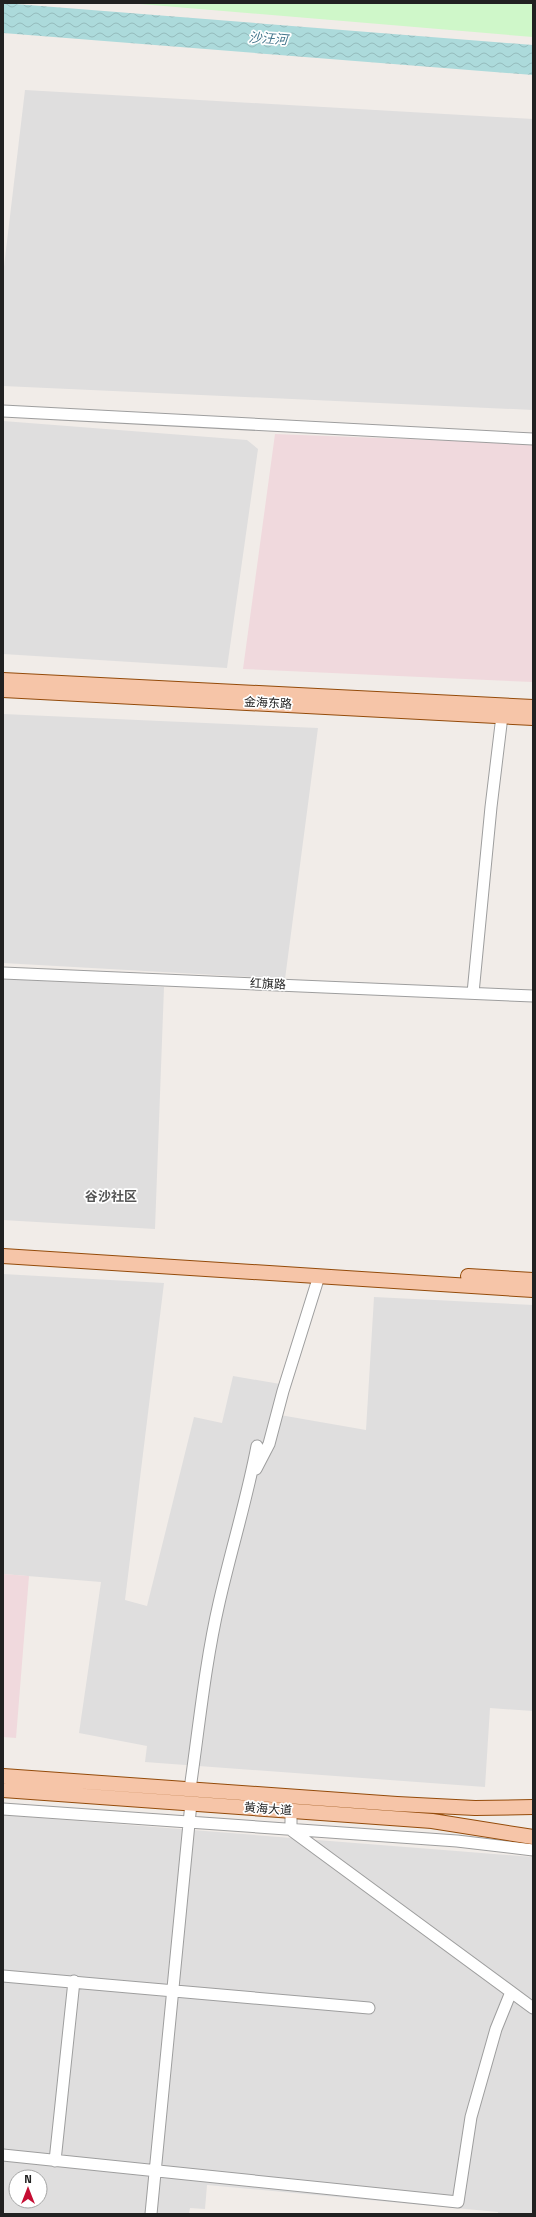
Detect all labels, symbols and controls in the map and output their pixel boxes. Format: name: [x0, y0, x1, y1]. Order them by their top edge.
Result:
water label: 沙汪河: [248, 27, 291, 50]
street label: 金海东路: [244, 692, 292, 713]
street label: 红旗路: [250, 973, 286, 994]
district label: 谷沙社区: [85, 1186, 137, 1206]
street label: 黄海大道: [243, 1797, 293, 1820]
north arrow: [8, 2169, 48, 2209]
text: N: [24, 2171, 32, 2187]

